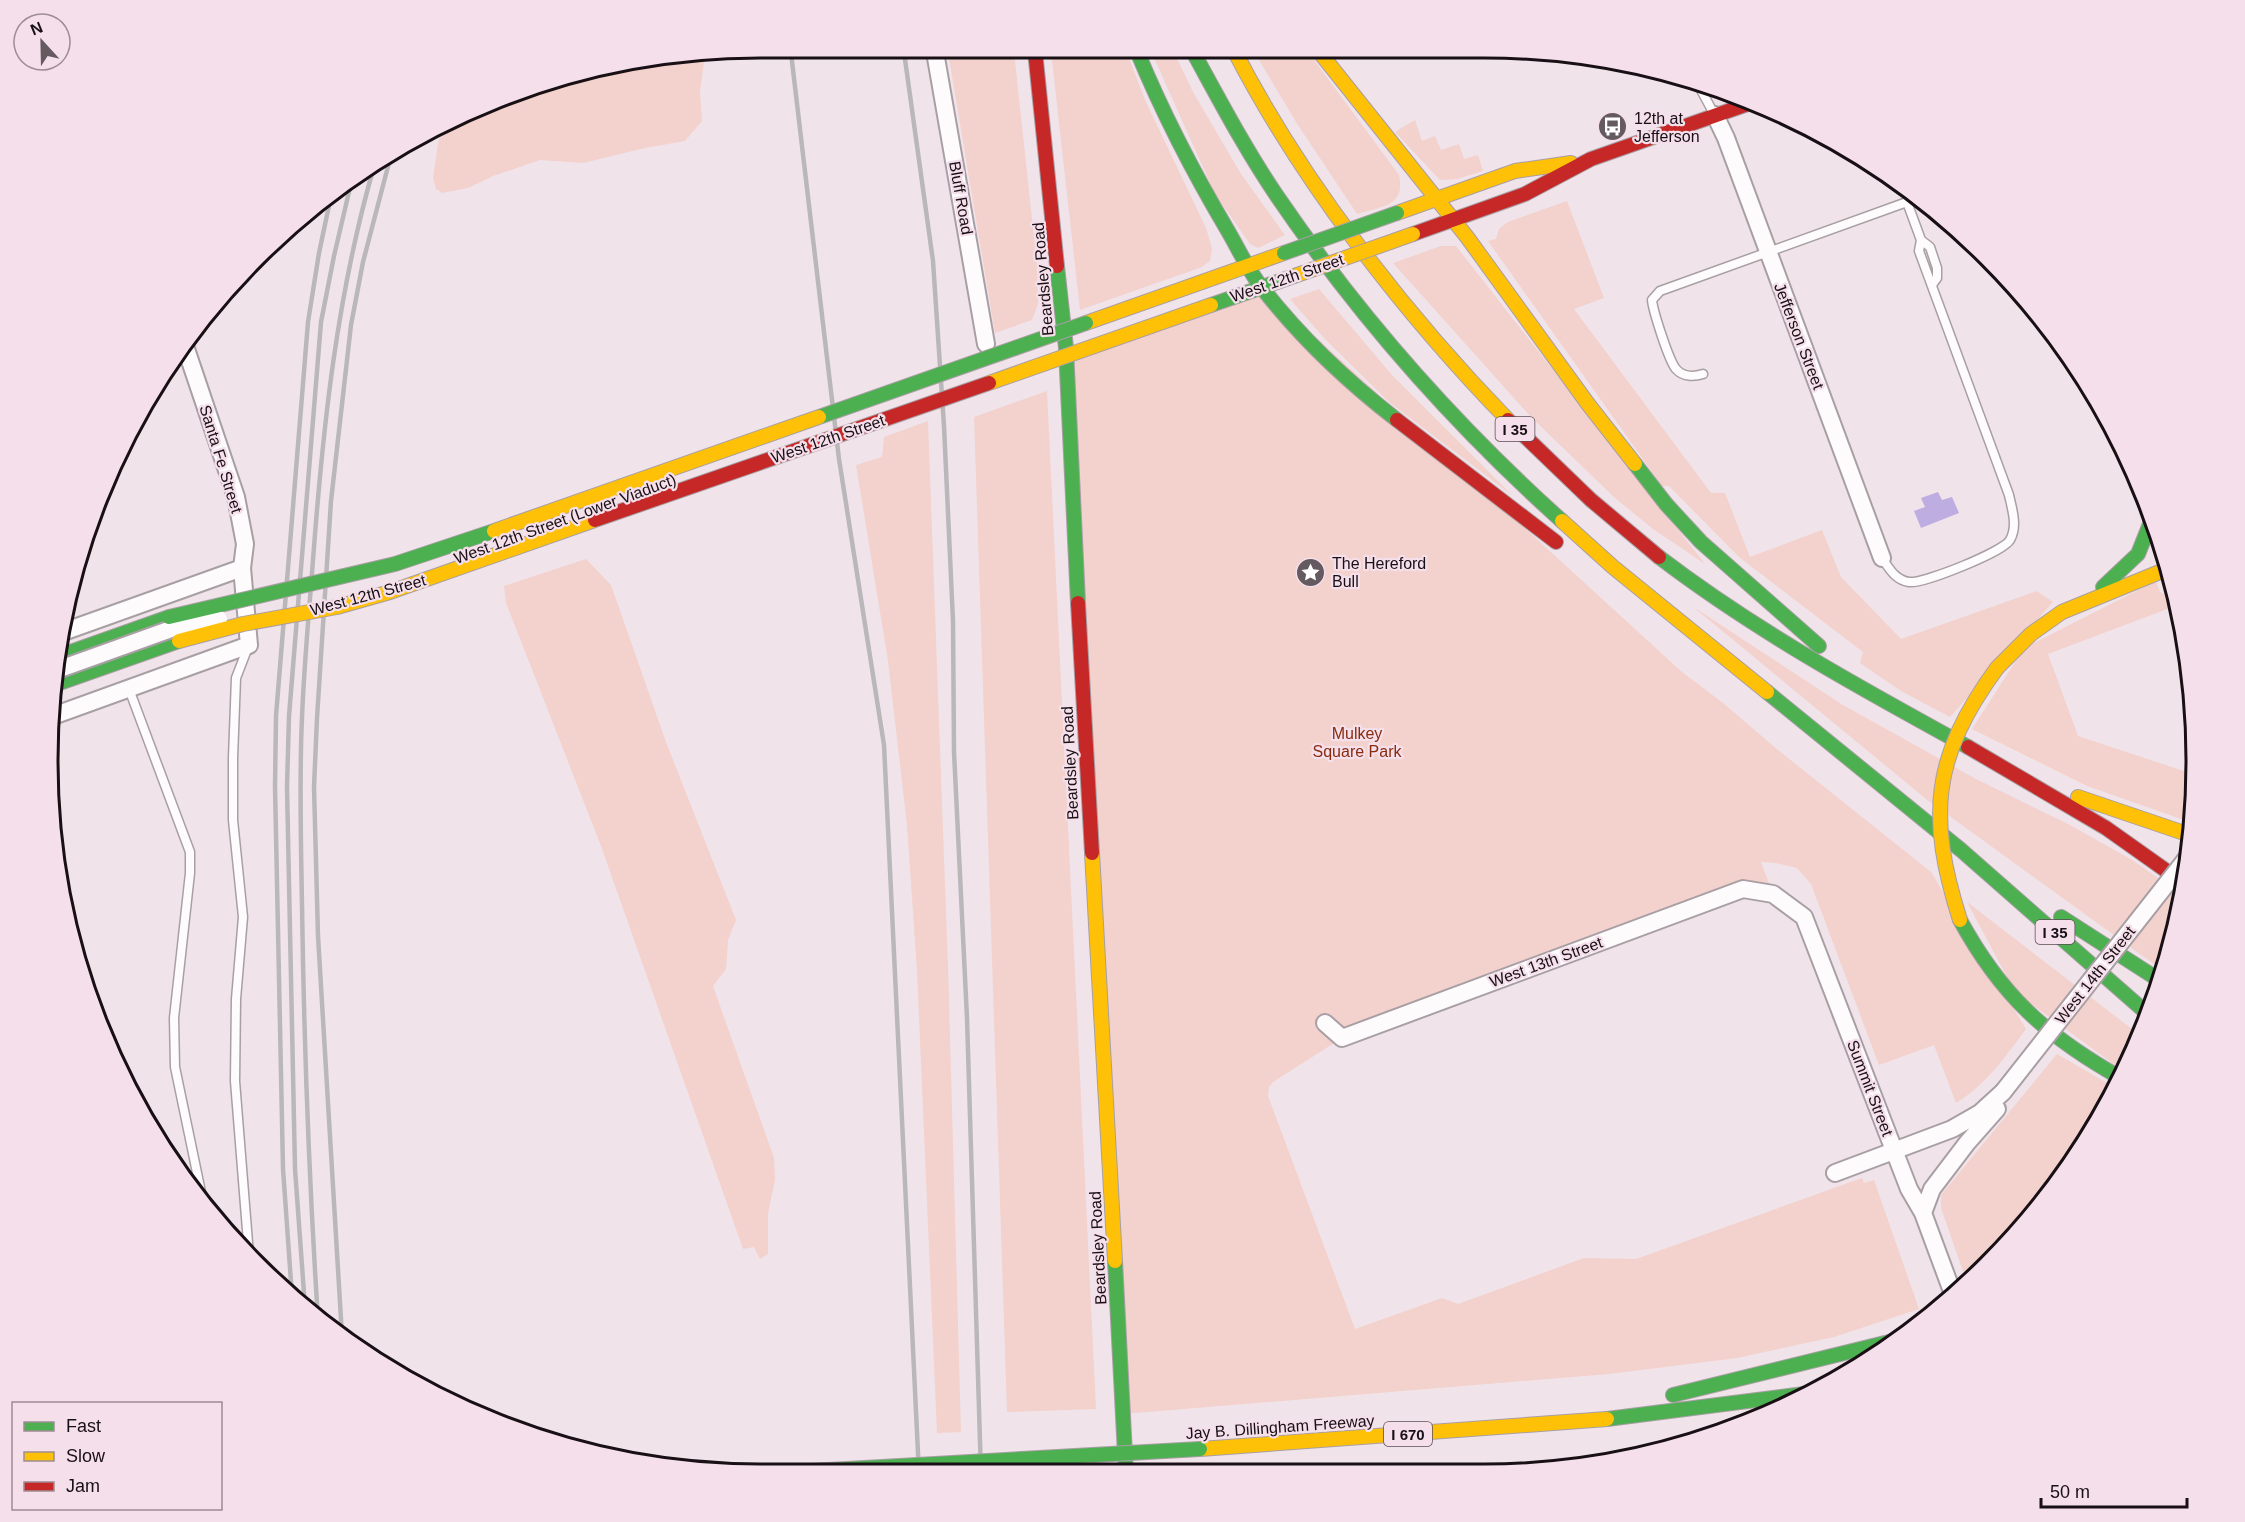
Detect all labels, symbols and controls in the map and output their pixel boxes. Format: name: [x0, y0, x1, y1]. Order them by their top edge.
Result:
north arrow: [12, 12, 72, 72]
text: N: [28, 19, 45, 39]
place label: 12th at Jefferson: [1634, 110, 1700, 145]
bus stop icon: 12th at Jefferson: [1597, 111, 1629, 143]
street label: Bluff Road: [946, 160, 976, 236]
street label: Beardsley Road: [1030, 222, 1056, 336]
street label: West 12th Street: [1228, 250, 1346, 305]
street label: Jefferson Street: [1771, 280, 1827, 392]
street label: Santa Fe Street: [196, 403, 246, 516]
street label: West 12th Street: [769, 411, 887, 466]
road number: I 35: [1496, 417, 1534, 441]
street label: West 12th Street (Lower Viaduct): [452, 471, 678, 567]
place label: The Hereford Bull: [1332, 555, 1426, 590]
place icon: The Hereford Bull: [1295, 556, 1327, 588]
street label: West 12th Street: [308, 571, 428, 619]
street label: Beardsley Road: [1059, 706, 1081, 820]
park label: Mulkey Square Park: [1313, 725, 1402, 760]
road number: I 35: [2036, 920, 2074, 944]
street label: West 14th Street: [2052, 922, 2139, 1027]
street label: West 13th Street: [1487, 933, 1605, 990]
street label: Summit Street: [1844, 1038, 1896, 1139]
street label: Beardsley Road: [1087, 1191, 1109, 1305]
legend: [12, 1402, 222, 1510]
street label: Jay B. Dillingham Freeway: [1185, 1412, 1375, 1442]
text: Fast: [66, 1416, 101, 1436]
road number: I 670: [1384, 1422, 1432, 1446]
text: Slow: [66, 1446, 106, 1466]
scale bar: [2041, 1471, 2186, 1509]
text: Jam: [66, 1476, 100, 1496]
text: 50 m: [2050, 1482, 2090, 1502]

